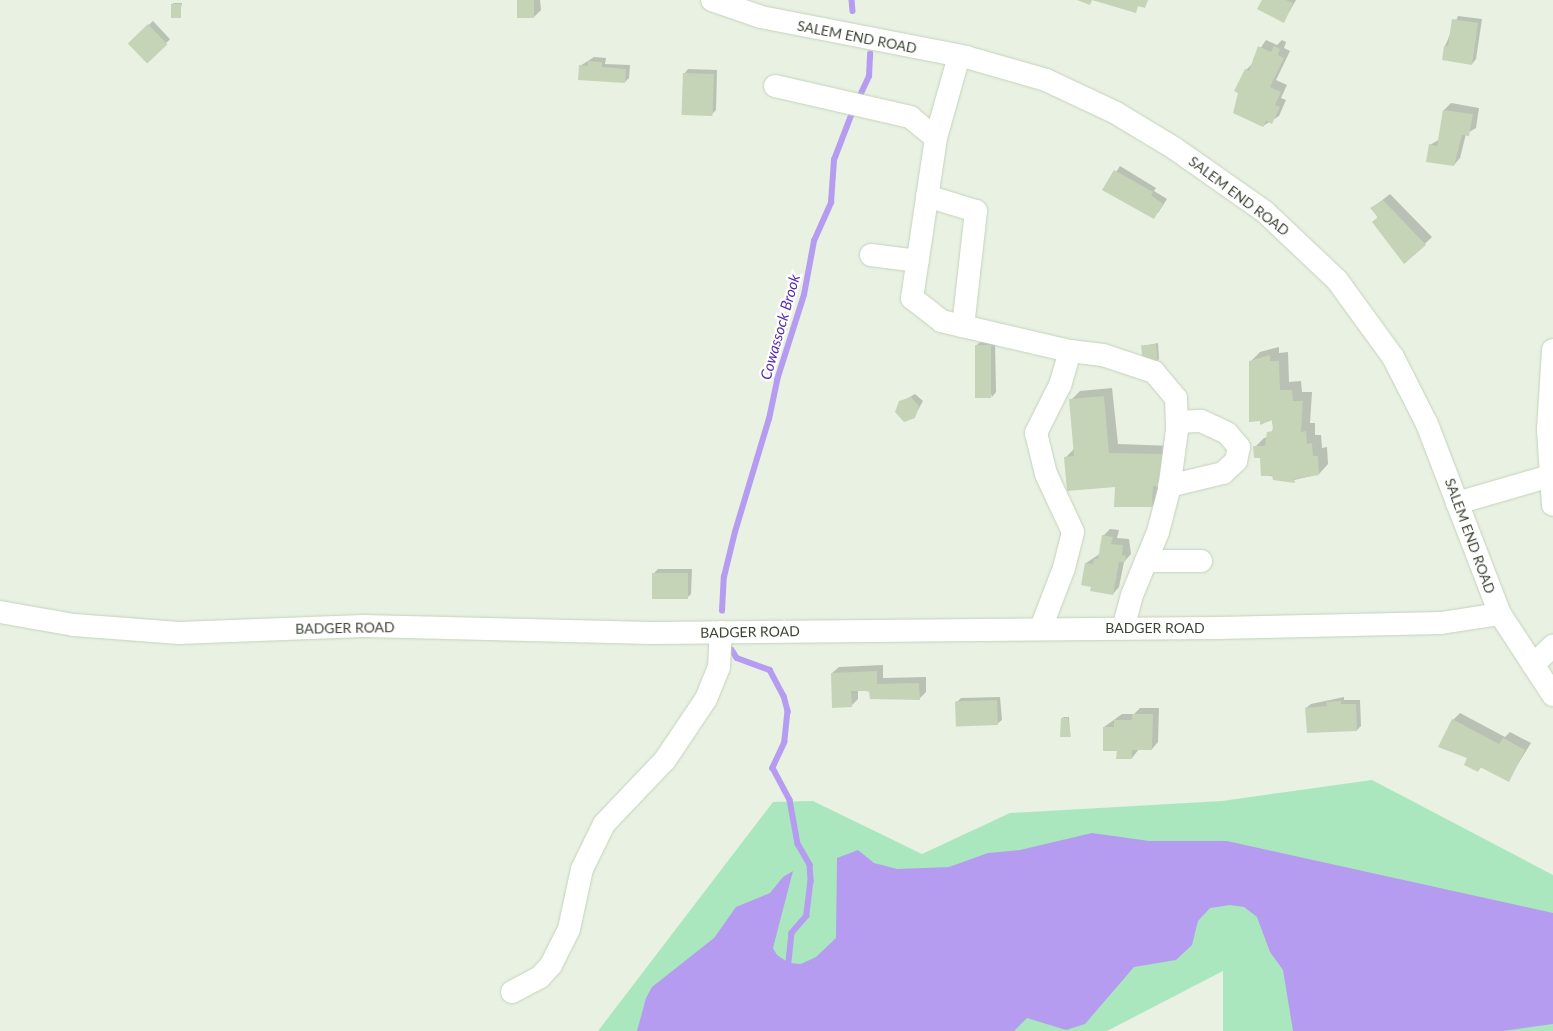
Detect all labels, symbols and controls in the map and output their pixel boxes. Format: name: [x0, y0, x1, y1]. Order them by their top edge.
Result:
street label: SALEM END ROAD: [796, 17, 918, 57]
street label: SALEM END ROAD: [1185, 153, 1293, 239]
water label: Cowassock Brook: [756, 272, 804, 382]
street label: SALEM END ROAD: [1441, 476, 1499, 596]
street label: BADGER ROAD: [295, 619, 395, 637]
street label: BADGER ROAD: [1105, 620, 1205, 636]
street label: BADGER ROAD: [700, 623, 800, 641]

